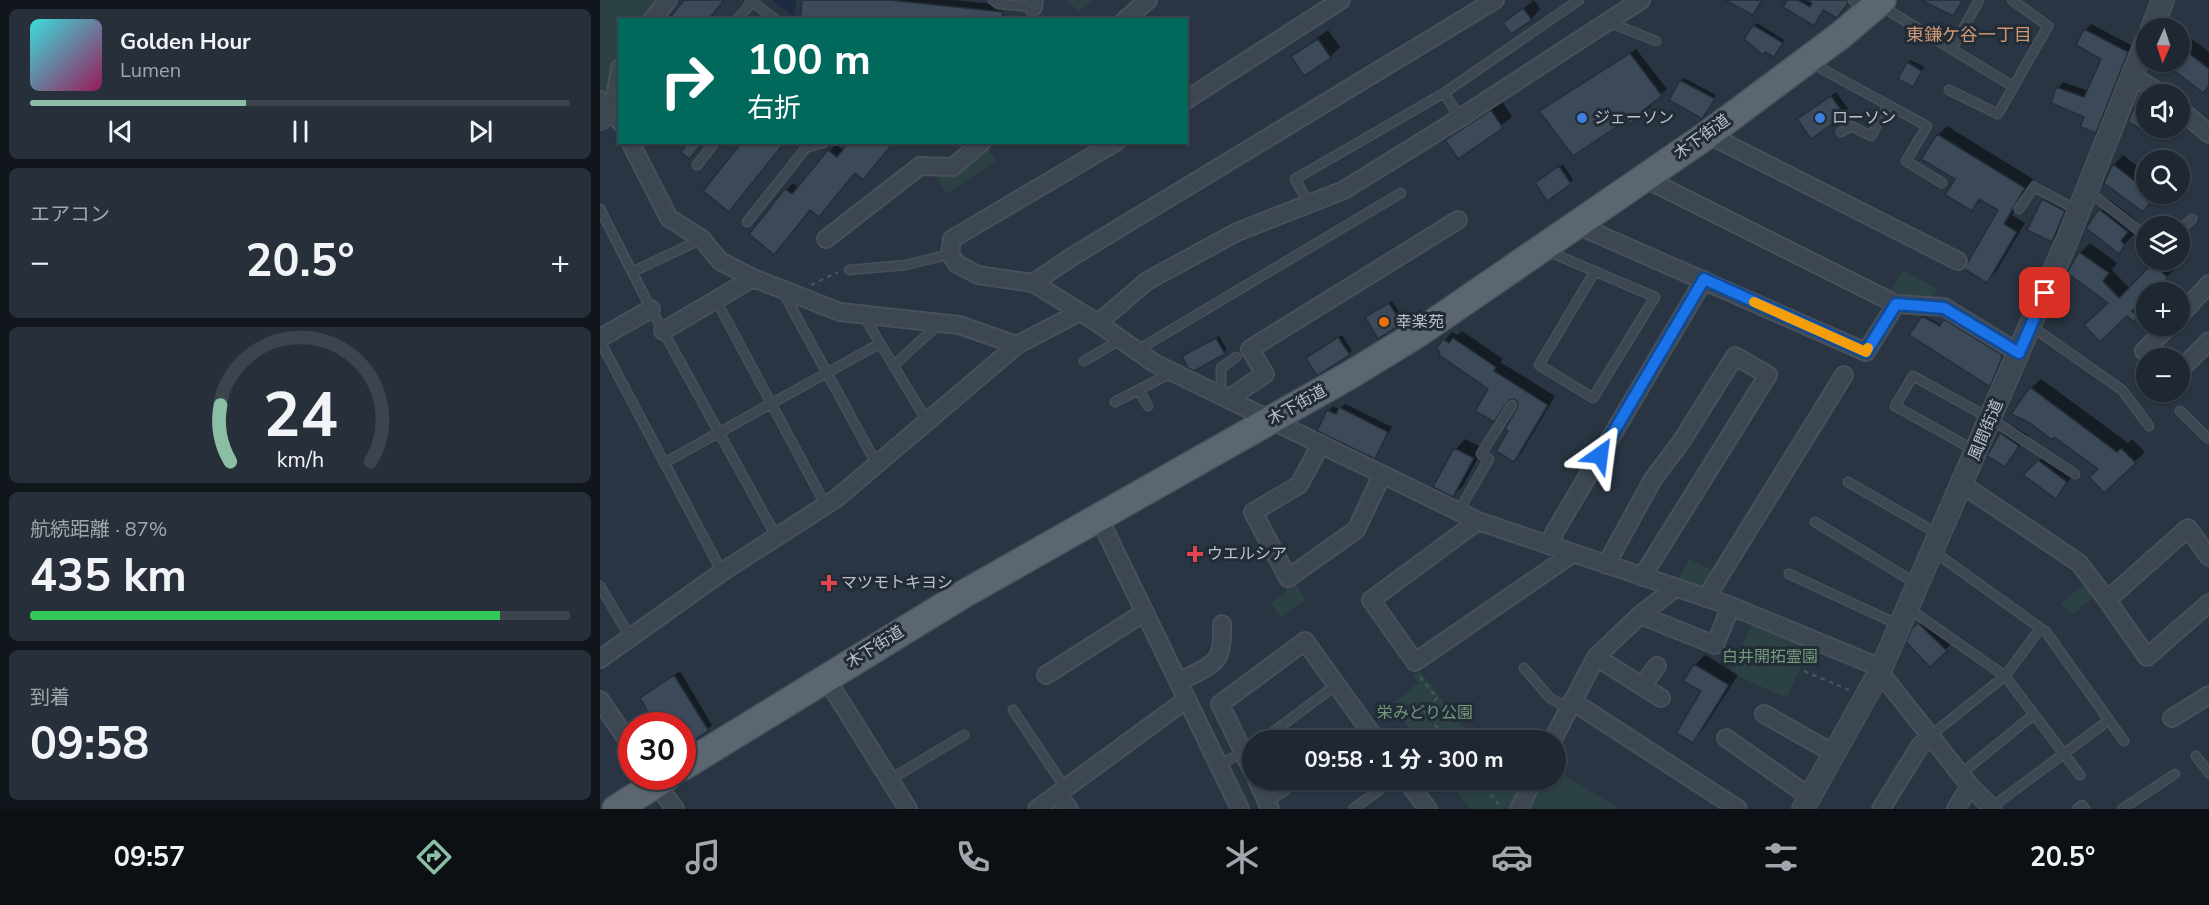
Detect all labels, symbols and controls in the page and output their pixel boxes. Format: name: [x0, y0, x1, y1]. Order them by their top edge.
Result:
north arrow: [2136, 18, 2190, 72]
map controls: [2136, 18, 2190, 402]
district label: 東鎌ケ谷一丁目: [1906, 23, 2032, 47]
text: Golden Hour: [120, 27, 251, 57]
text: 100 m: [747, 32, 871, 89]
icon: right: [648, 42, 726, 120]
text: Lumen: [120, 57, 181, 84]
button: sound: [2136, 84, 2190, 138]
text: 右折: [747, 90, 801, 127]
place label: ジェーソン: [1594, 107, 1674, 129]
place label: ローソン: [1832, 107, 1896, 129]
street label: 木下街道: [1670, 109, 1734, 165]
marker: ジェーソン: [1575, 111, 1589, 125]
marker: ローソン: [1813, 111, 1827, 125]
icon: previous: [104, 115, 137, 148]
icon: pause: [284, 115, 317, 148]
icon: next: [464, 115, 497, 148]
button: search: [2136, 150, 2190, 204]
text: エアコン: [30, 201, 110, 228]
button: layers: [2136, 216, 2190, 270]
text: 20.5°: [245, 231, 355, 292]
text: −: [30, 240, 50, 285]
text: +: [550, 240, 570, 285]
pin: [2019, 267, 2070, 318]
icon: arrive: [2028, 276, 2061, 309]
button: +: [2136, 282, 2190, 336]
place label: 幸楽苑: [1396, 311, 1444, 333]
marker: 幸楽苑: [1377, 315, 1391, 329]
button: −: [2136, 348, 2190, 402]
text: 24: [263, 373, 337, 458]
street label: 木下街道: [1264, 380, 1330, 430]
street label: 風間街道: [1963, 396, 2009, 464]
position arrow: [1568, 423, 1632, 487]
text: km/h: [276, 445, 324, 475]
text: 航続距離 · 87%: [30, 516, 167, 543]
place label: ウエルシア: [1207, 543, 1287, 565]
text: 435 km: [30, 546, 187, 607]
marker: ウエルシア: [1188, 547, 1202, 561]
place label: マツモトキヨシ: [841, 572, 953, 594]
marker: マツモトキヨシ: [822, 576, 836, 590]
street label: 木下街道: [842, 621, 908, 673]
park label: 白井開拓霊園: [1722, 646, 1818, 668]
text: 到着: [30, 684, 70, 711]
park label: 栄みどり公園: [1377, 702, 1473, 724]
speed limit sign: 30: [618, 712, 696, 790]
text: 09:58: [30, 714, 149, 775]
text: 09:58 · 1 分 · 300 m: [1305, 745, 1503, 775]
icon: directions: [413, 836, 455, 878]
icon: music: [682, 836, 724, 878]
icon: phone: [952, 836, 994, 878]
icon: climate: [1221, 836, 1263, 878]
icon: car: [1491, 836, 1533, 878]
icon: filters: [1760, 836, 1802, 878]
text: 09:57: [114, 839, 185, 876]
text: 20.5°: [2030, 839, 2095, 876]

